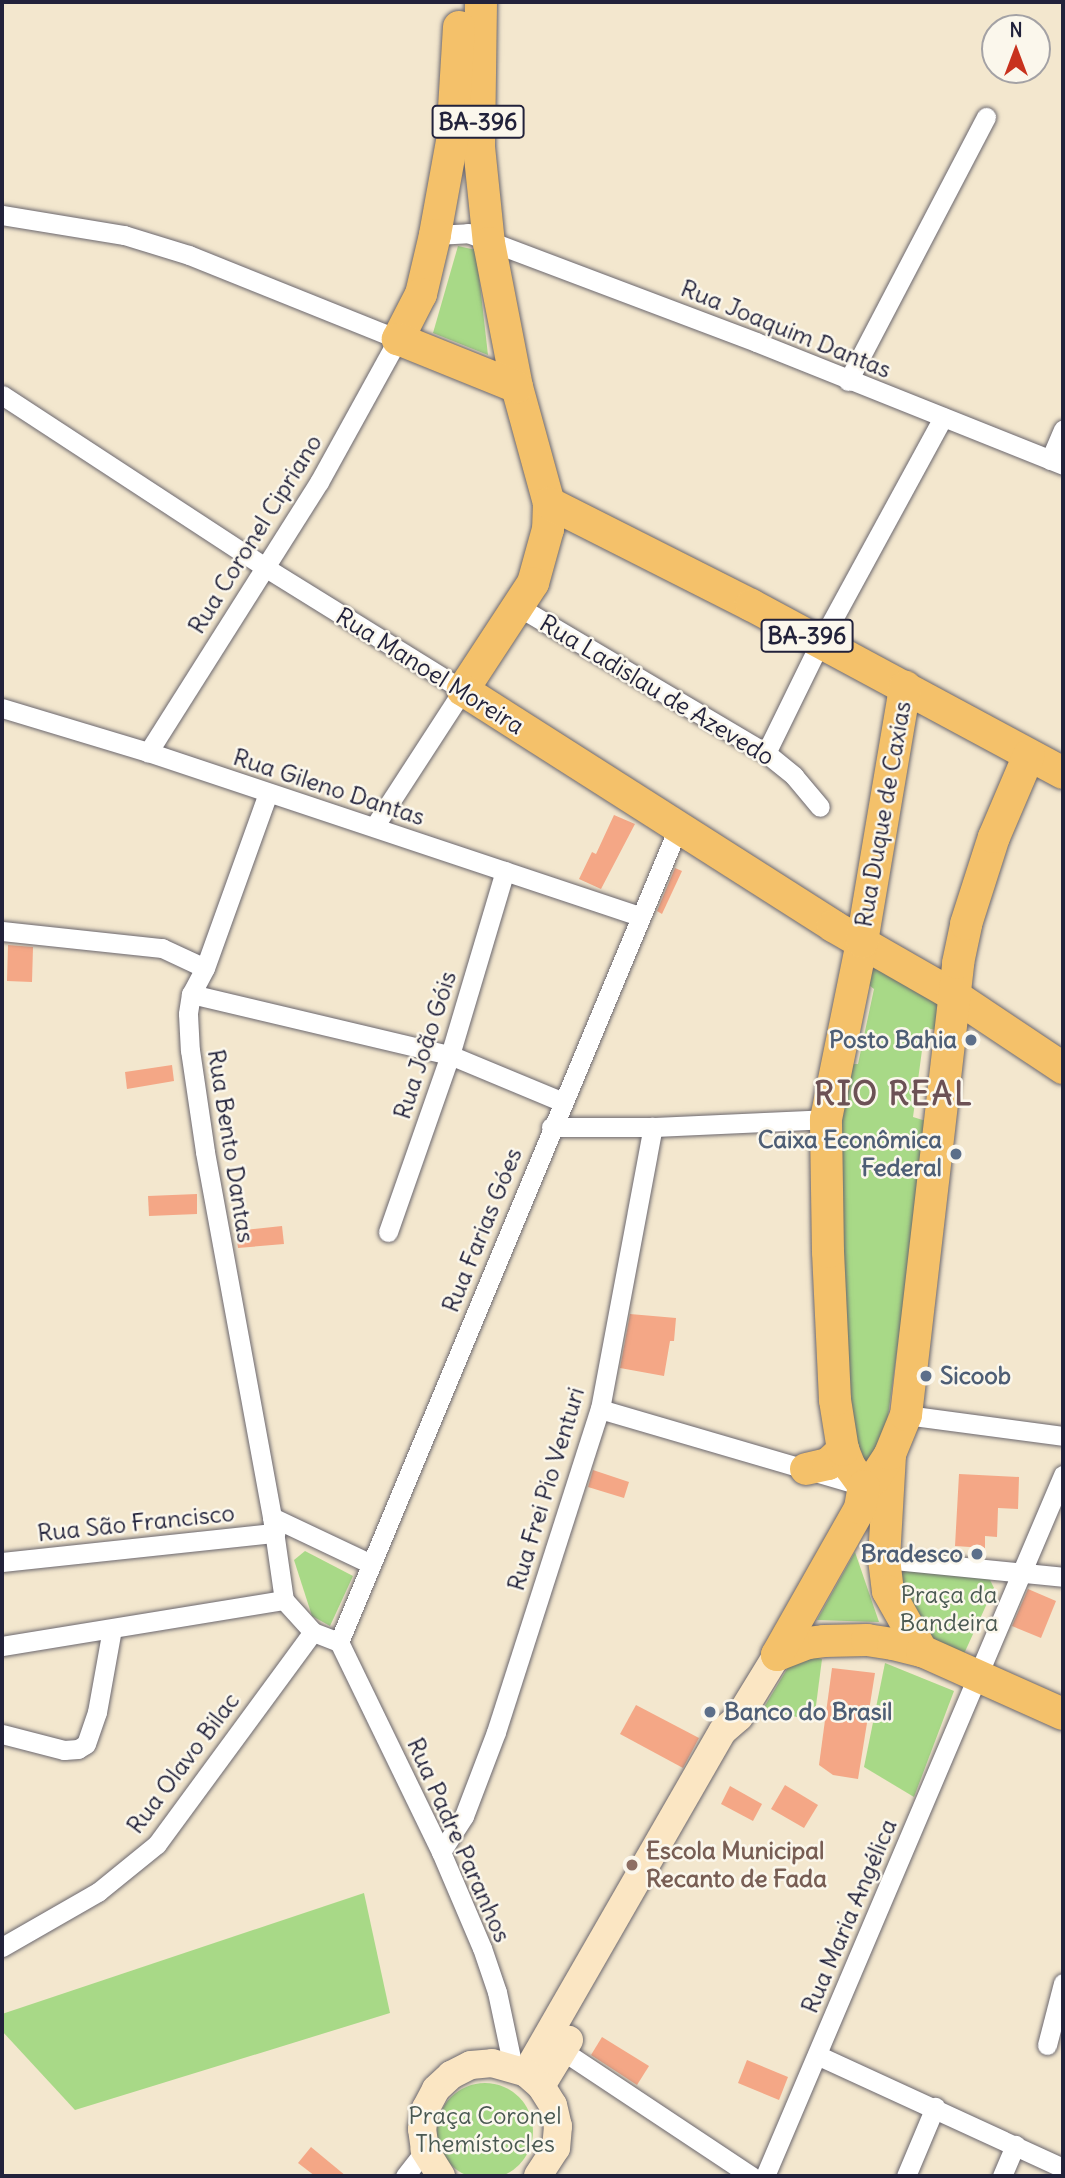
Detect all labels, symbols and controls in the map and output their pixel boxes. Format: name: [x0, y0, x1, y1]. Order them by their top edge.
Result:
north arrow: [981, 14, 1051, 84]
text: N: [1009, 18, 1023, 42]
road number: BA-396: [431, 102, 525, 141]
street label: Rua Joaquim Dantas: [677, 274, 895, 384]
street label: Rua Coronel Cipriano: [182, 429, 328, 639]
street label: Rua Manoel Moreira: [331, 601, 529, 741]
street label: Rua Ladislau de Azevedo: [535, 609, 779, 771]
road number: BA-396: [760, 616, 854, 656]
street label: Rua Duque de Caxias: [849, 699, 917, 929]
street label: Rua Gileno Dantas: [230, 742, 428, 832]
street label: Rua João Góis: [388, 967, 462, 1123]
place label: Posto Bahia: [829, 1026, 957, 1054]
marker: Posto Bahia: [963, 1032, 979, 1048]
street label: Rua Bento Dantas: [202, 1047, 260, 1245]
district label: RIO REAL: [815, 1075, 973, 1113]
place label: Caixa Econômica Federal: [758, 1126, 942, 1182]
street label: Rua Farias Góes: [436, 1144, 528, 1316]
marker: Caixa Econômica Federal: [948, 1146, 964, 1162]
place label: Sicoob: [940, 1362, 1011, 1390]
marker: Sicoob: [918, 1368, 934, 1384]
street label: Rua Frei Pio Venturi: [501, 1384, 591, 1594]
street label: Rua São Francisco: [36, 1498, 236, 1548]
place label: Bradesco: [861, 1540, 963, 1568]
marker: Bradesco: [969, 1546, 985, 1562]
park label: Praça da Bandeira: [900, 1581, 998, 1637]
street label: Rua Olavo Bilac: [121, 1687, 245, 1839]
place label: Banco do Brasil: [724, 1698, 892, 1726]
marker: Banco do Brasil: [702, 1704, 718, 1720]
street label: Rua Padre Paranhos: [401, 1733, 517, 1947]
street label: Rua Maria Angélica: [795, 1815, 903, 2017]
place label: Escola Municipal Recanto de Fada: [646, 1837, 827, 1893]
marker: Escola Municipal Recanto de Fada: [624, 1857, 640, 1873]
park label: Praça Coronel Themístocles: [408, 2102, 562, 2158]

